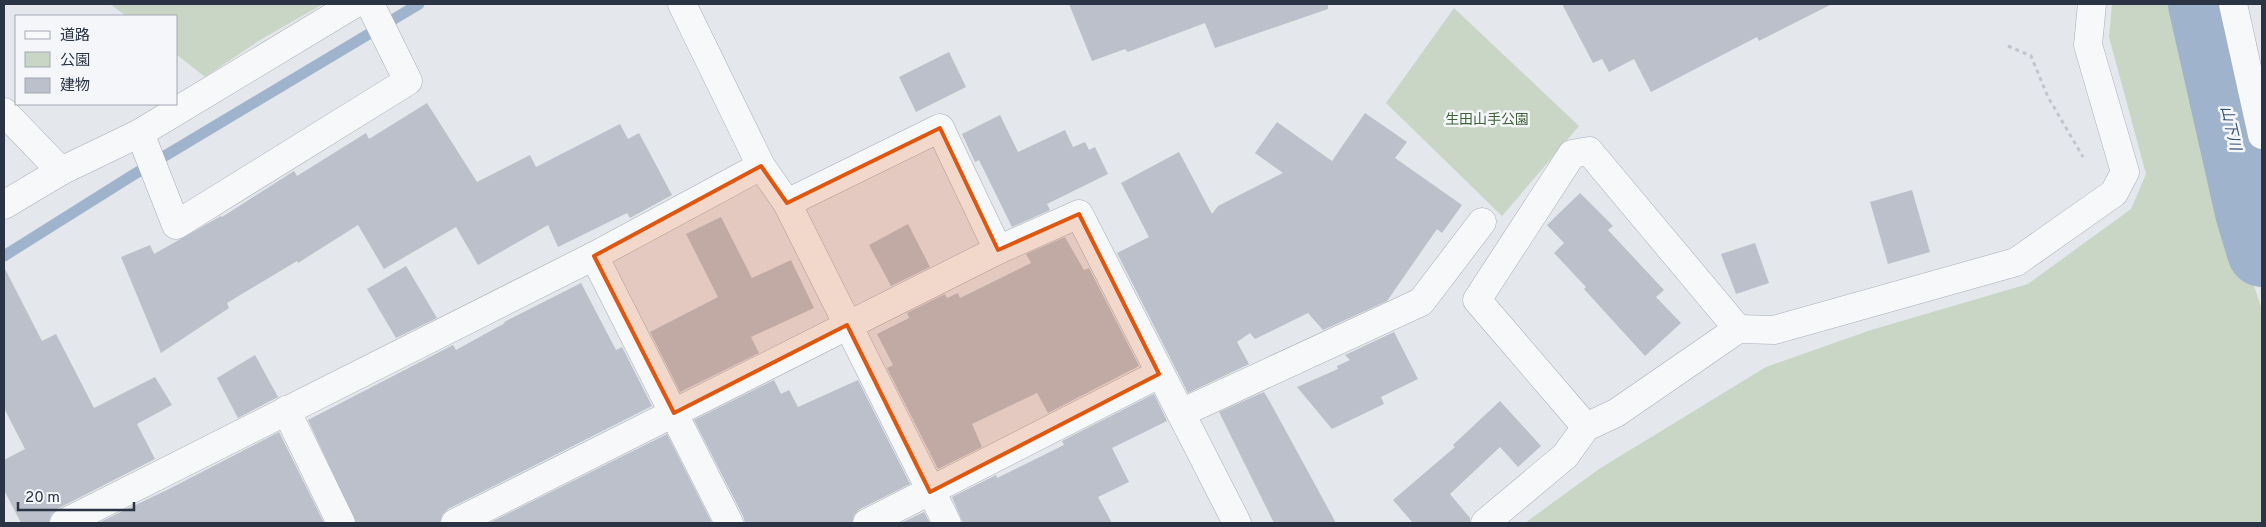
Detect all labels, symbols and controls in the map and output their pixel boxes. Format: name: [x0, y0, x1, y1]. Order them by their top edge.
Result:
legend: [15, 15, 178, 105]
text: 道路: [60, 27, 90, 46]
text: 公園: [60, 52, 90, 71]
text: 建物: [60, 77, 90, 96]
water label: 山下川: [2215, 104, 2244, 154]
park label: 生田山手公園: [1445, 112, 1529, 129]
scale bar: [18, 480, 134, 512]
text: 20 m: [25, 489, 60, 508]

